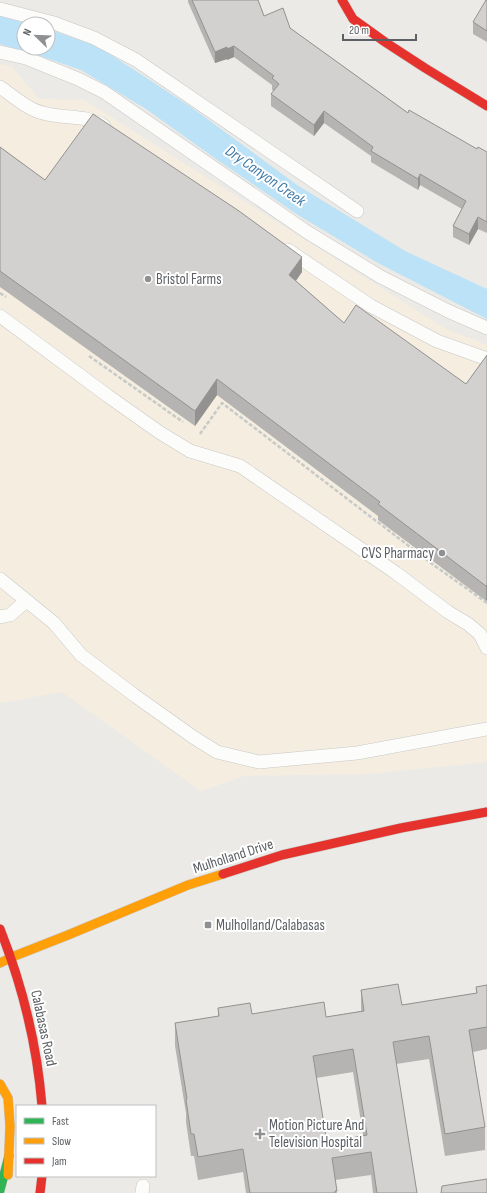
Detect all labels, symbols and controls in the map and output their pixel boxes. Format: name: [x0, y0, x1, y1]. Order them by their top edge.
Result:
north arrow: [16, 16, 56, 56]
scale bar: [343, 16, 416, 42]
text: 20 m: [349, 23, 369, 38]
text: N: [20, 27, 34, 38]
water label: Dry Canyon Creek: [221, 142, 310, 211]
place label: Bristol Farms: [156, 270, 222, 289]
marker: Bristol Farms: [143, 274, 153, 284]
place label: CVS Pharmacy: [361, 544, 434, 563]
marker: CVS Pharmacy: [437, 548, 447, 558]
street label: Mulholland Drive: [191, 835, 276, 878]
place label: Mulholland/Calabasas: [216, 916, 325, 935]
marker: Mulholland/Calabasas: [203, 920, 213, 930]
street label: Calabasas Road: [26, 988, 61, 1068]
legend: [16, 1105, 156, 1177]
text: Fast: [52, 1114, 69, 1129]
place label: Motion Picture And Television Hospital: [269, 1116, 364, 1152]
marker: Motion Picture And Television Hospital: [254, 1128, 266, 1140]
text: Slow: [52, 1134, 71, 1149]
text: Jam: [51, 1154, 67, 1169]

